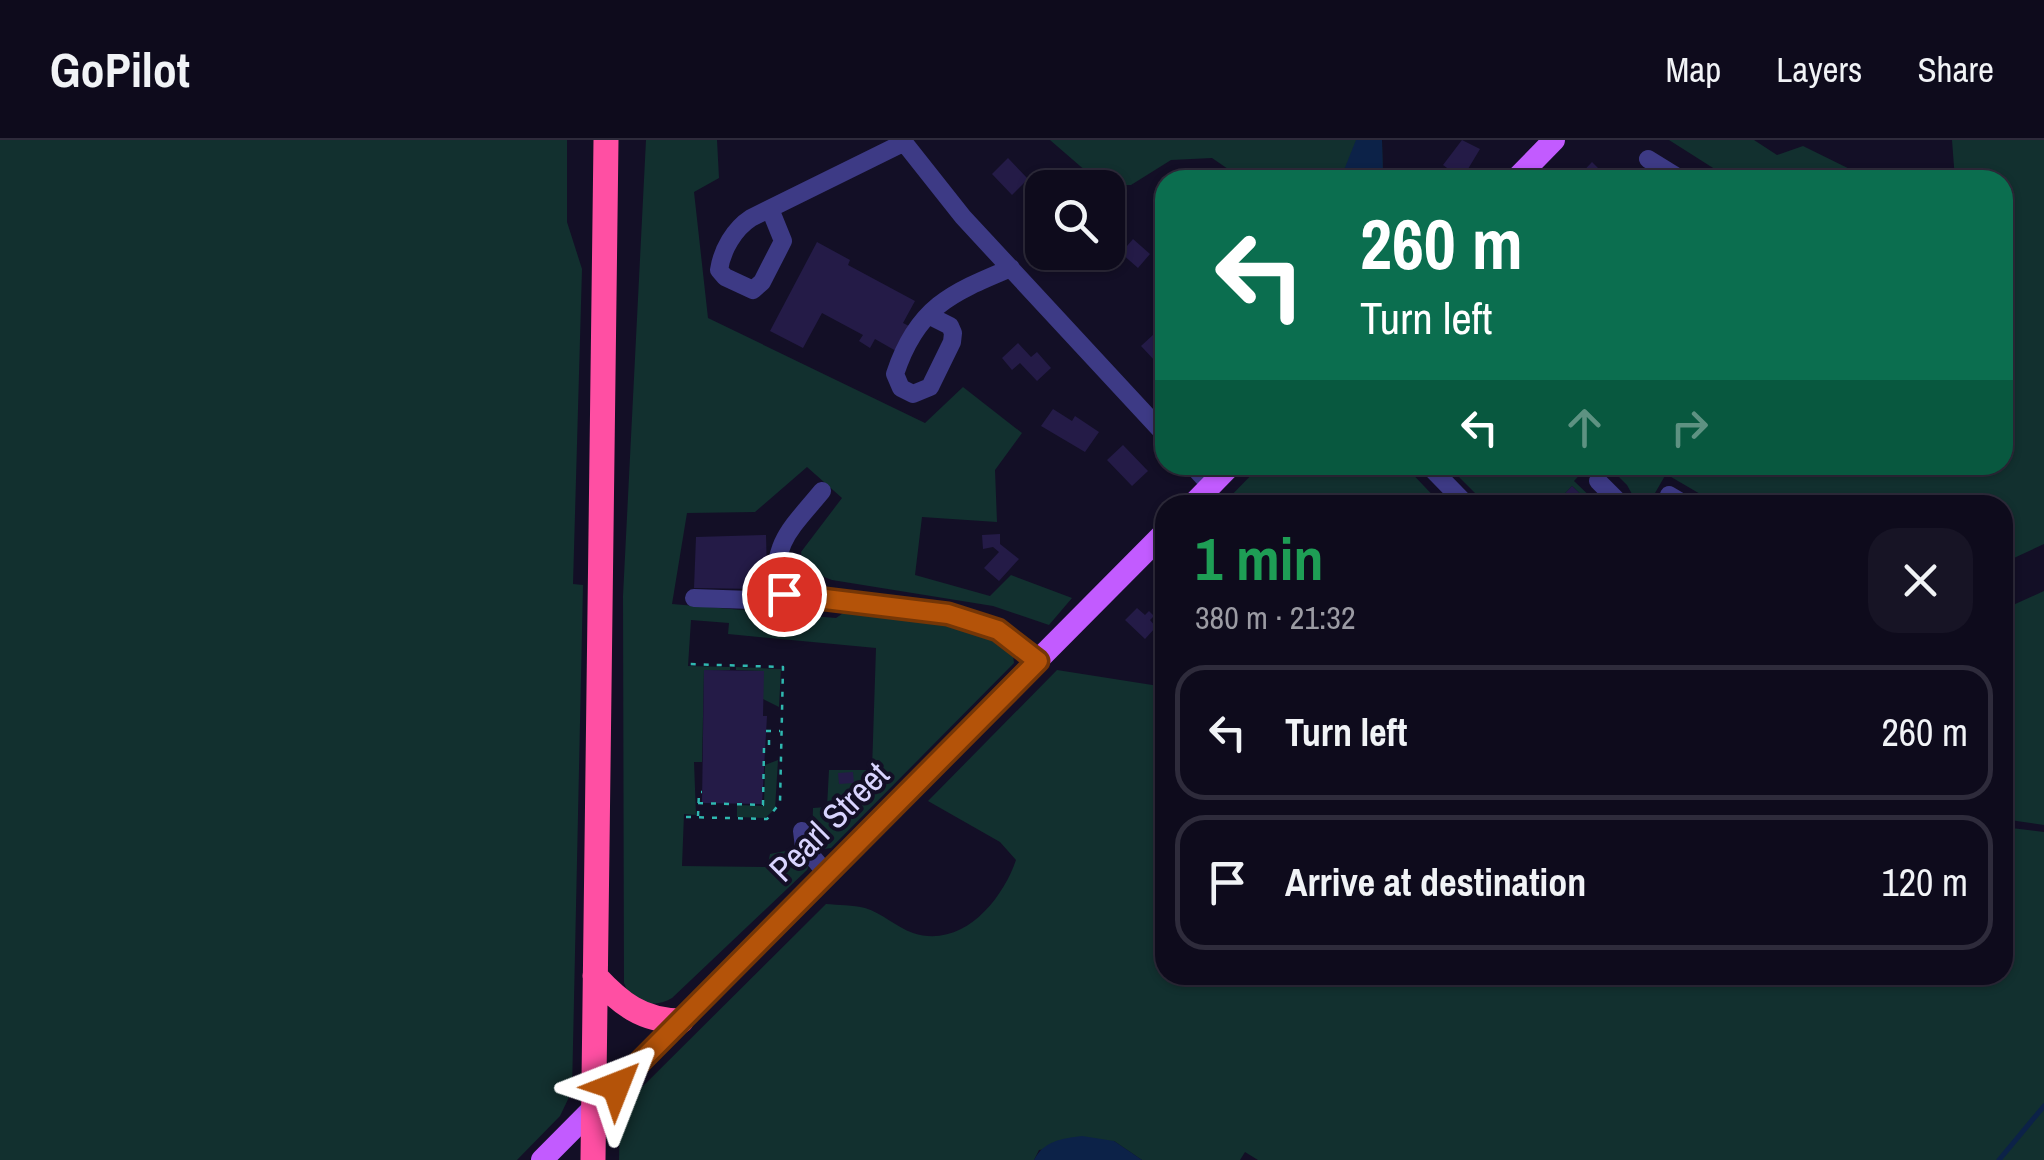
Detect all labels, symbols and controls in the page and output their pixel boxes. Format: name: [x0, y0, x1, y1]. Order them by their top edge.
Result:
text: GoPilot: [50, 37, 190, 102]
text: Map: [1665, 46, 1721, 93]
text: Layers: [1776, 46, 1862, 93]
text: Share: [1917, 46, 1994, 93]
map controls: [1025, 170, 1125, 270]
button: search: [1025, 170, 1125, 270]
text: 260 m: [1360, 197, 1523, 291]
icon: left: [1195, 210, 1325, 340]
text: Turn left: [1360, 287, 1492, 348]
icon: left: [1452, 400, 1507, 455]
icon: ahead: [1557, 400, 1612, 455]
icon: right: [1662, 400, 1717, 455]
text: 1 min: [1195, 518, 1324, 599]
button: close: [1868, 528, 1973, 633]
pin: [742, 552, 827, 637]
icon: arrive: [757, 567, 812, 622]
text: 380 m · 21:32: [1195, 596, 1355, 639]
icon: left: [1200, 705, 1255, 760]
text: Turn left: [1285, 707, 1407, 758]
text: 260 m: [1881, 707, 1968, 758]
street label: Pearl Street: [758, 751, 899, 892]
icon: arrive: [1200, 855, 1255, 910]
text: Arrive at destination: [1285, 857, 1586, 908]
text: 120 m: [1881, 857, 1968, 908]
position arrow: [564, 1034, 668, 1138]

